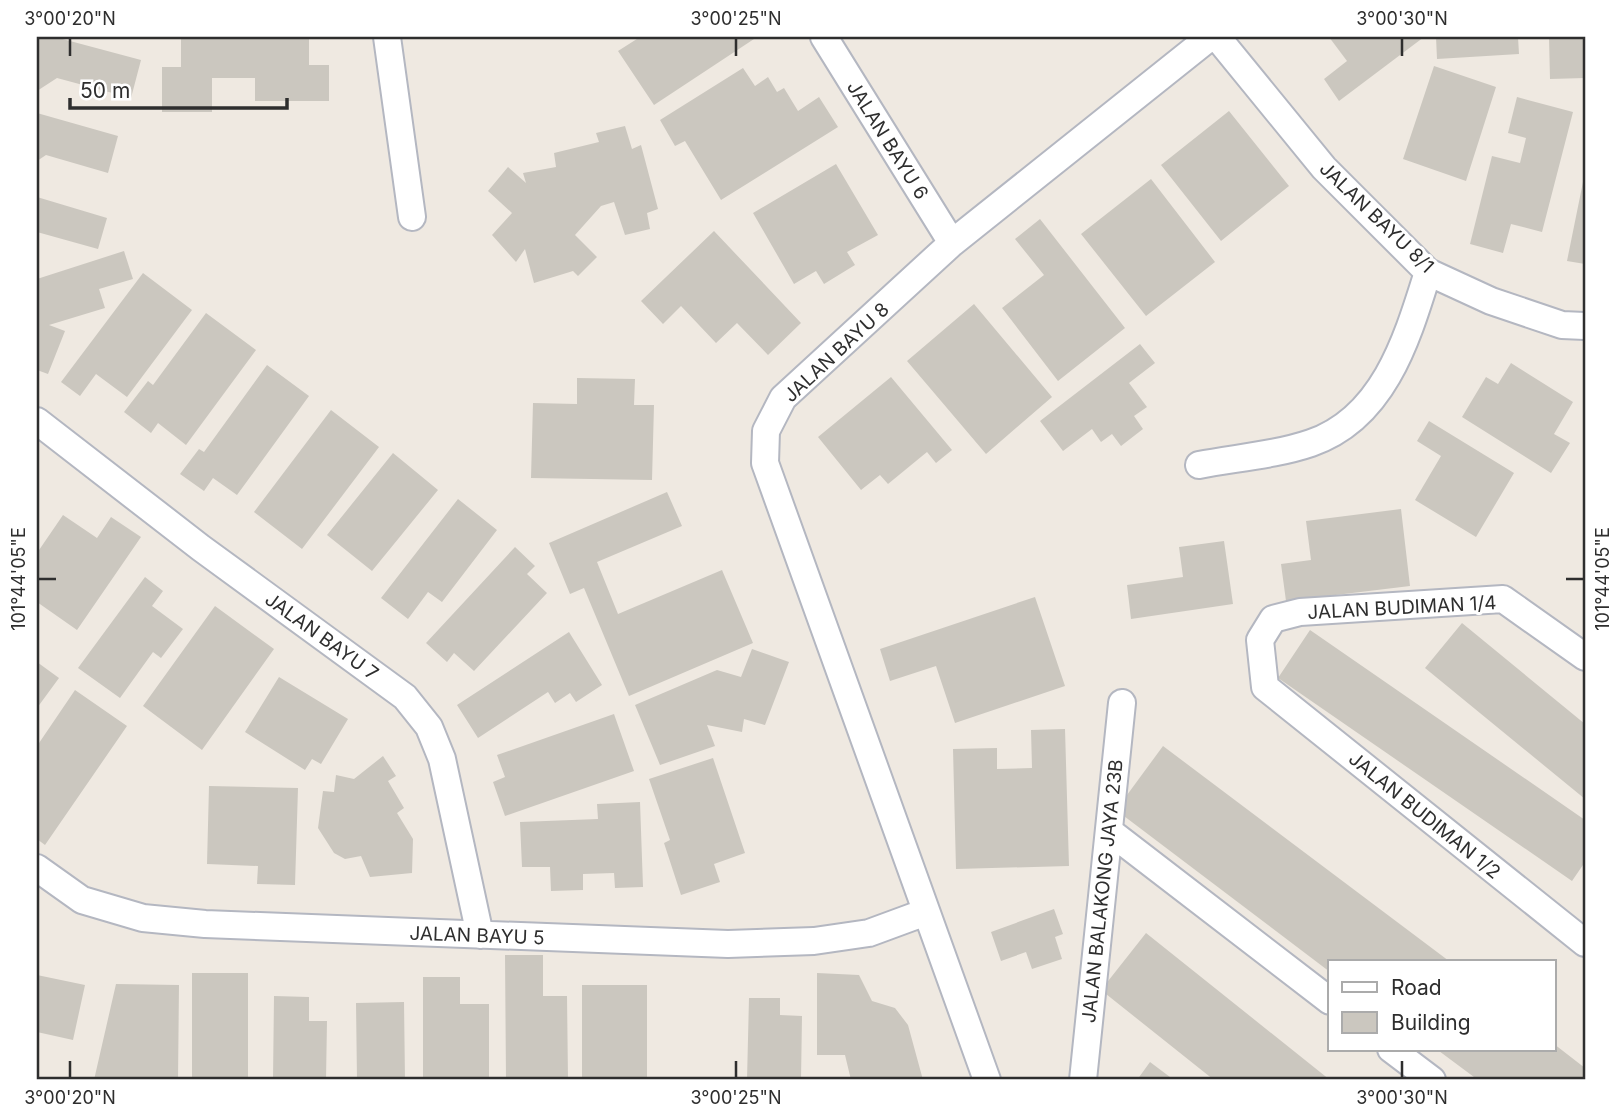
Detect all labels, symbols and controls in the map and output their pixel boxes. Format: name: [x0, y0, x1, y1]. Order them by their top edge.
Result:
text: 3°00'20"N: [24, 8, 116, 29]
text: 3°00'25"N: [690, 8, 782, 29]
text: 3°00'30"N: [1356, 8, 1448, 29]
scale bar: [70, 66, 287, 110]
street label: JALAN BAYU 6: [842, 77, 933, 204]
text: 50 m: [80, 78, 130, 103]
street label: JALAN BAYU 8/1: [1315, 157, 1439, 278]
street label: JALAN BAYU 8: [779, 298, 894, 407]
text: 101°44'05"E: [8, 527, 29, 631]
text: 101°44'05"E: [1592, 527, 1613, 631]
street label: JALAN BAYU 7: [261, 588, 383, 685]
street label: JALAN BUDIMAN 1/4: [1307, 591, 1497, 624]
street label: JALAN BUDIMAN 1/2: [1344, 747, 1505, 884]
street label: JALAN BALAKONG JAYA 23B: [1077, 758, 1128, 1024]
street label: JALAN BAYU 5: [409, 922, 545, 949]
legend: [1328, 960, 1556, 1050]
text: Road: [1391, 975, 1442, 1000]
text: Building: [1391, 1010, 1471, 1035]
text: 3°00'20"N: [24, 1087, 116, 1108]
text: 3°00'25"N: [690, 1087, 782, 1108]
text: 3°00'30"N: [1356, 1087, 1448, 1108]

